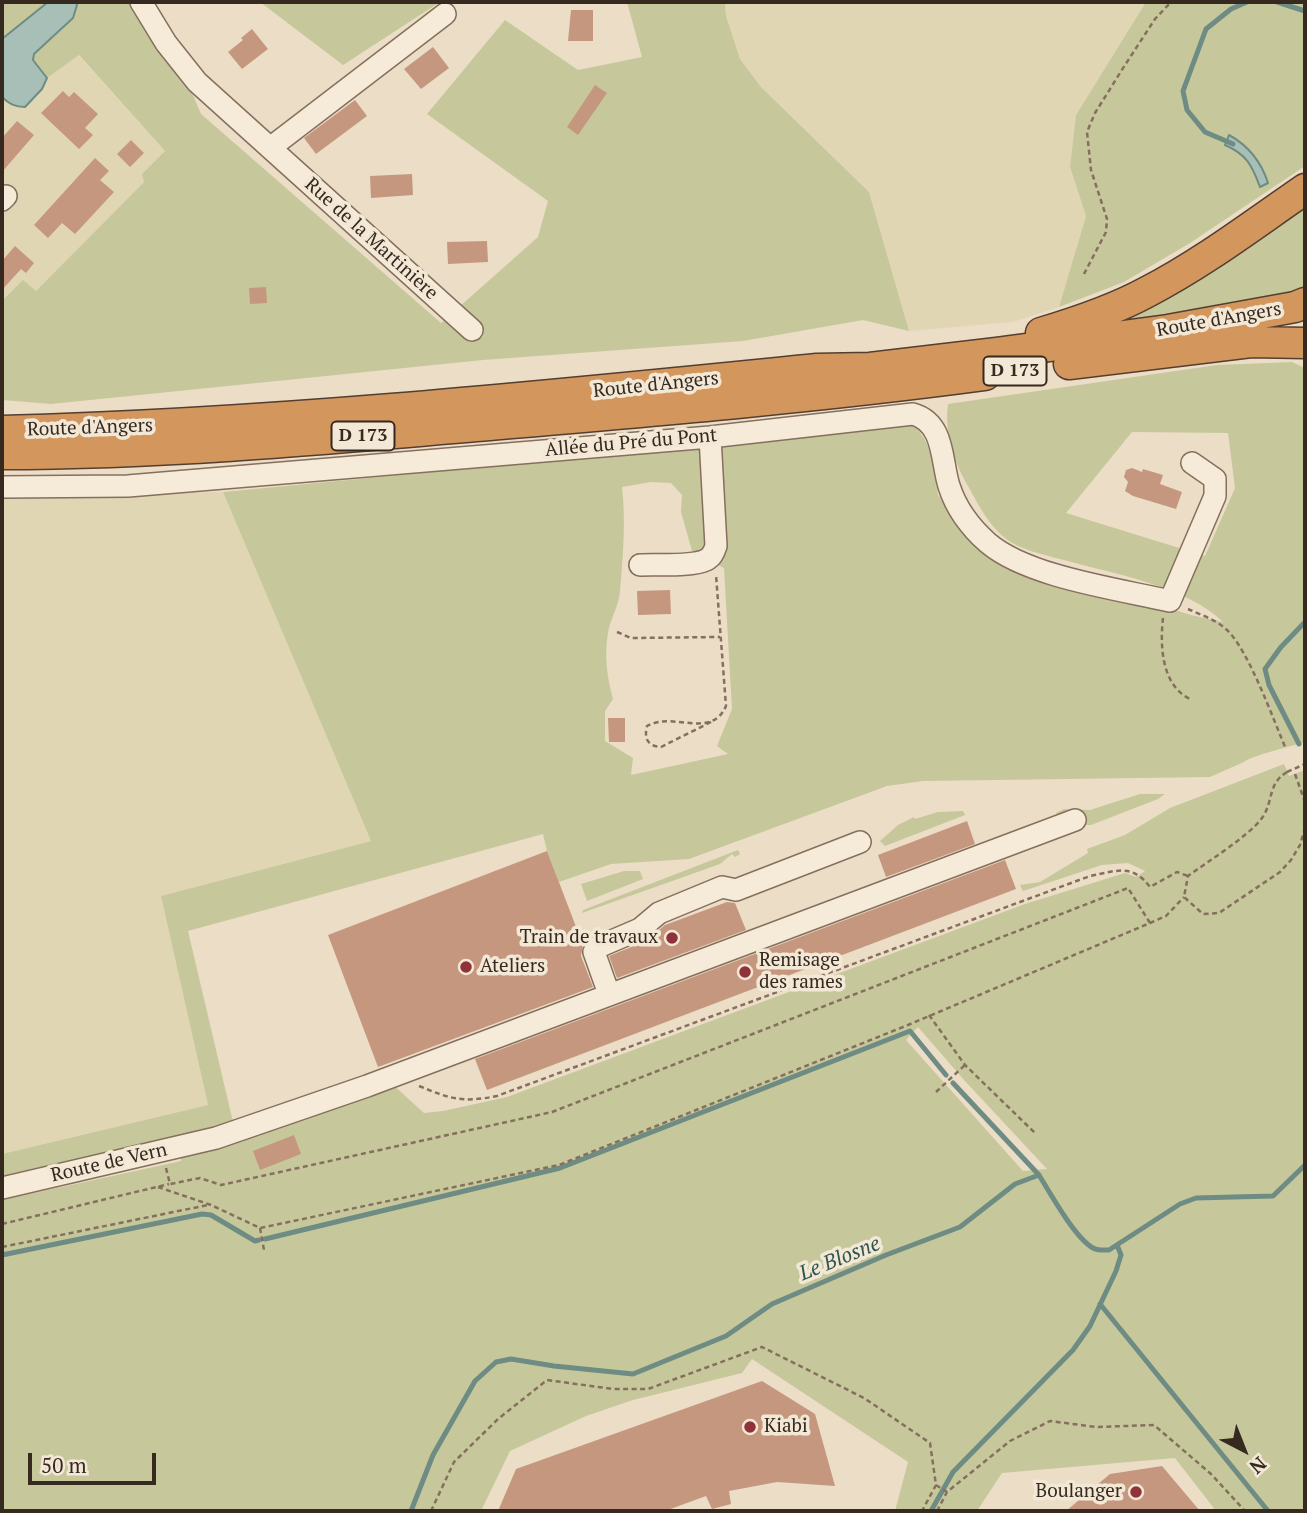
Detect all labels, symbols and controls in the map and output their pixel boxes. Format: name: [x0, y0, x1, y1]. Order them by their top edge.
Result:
street label: Rue de la Martinière: [300, 173, 442, 305]
street label: Route d'Angers: [1155, 298, 1283, 342]
road number: D 173: [984, 356, 1046, 386]
street label: Route d'Angers: [592, 367, 720, 403]
street label: Route d'Angers: [27, 414, 153, 442]
road number: D 173: [332, 422, 394, 450]
street label: Allée du Pré du Pont: [544, 424, 718, 462]
place label: Train de travaux: [520, 927, 658, 949]
marker: Train de travaux: [664, 930, 680, 946]
place label: Remisage des rames: [759, 950, 843, 994]
place label: Ateliers: [480, 956, 545, 978]
marker: Ateliers: [458, 959, 474, 975]
marker: Remisage des rames: [737, 964, 753, 980]
street label: Route de Vern: [49, 1139, 169, 1187]
water label: Le Blosne: [796, 1231, 884, 1287]
north arrow: [1209, 1415, 1279, 1485]
place label: Kiabi: [764, 1416, 808, 1438]
marker: Kiabi: [742, 1419, 758, 1435]
scale bar: [32, 1440, 159, 1484]
text: 50 m: [41, 1451, 87, 1479]
text: N: [1245, 1452, 1272, 1480]
place label: Boulanger: [1035, 1481, 1122, 1503]
marker: Boulanger: [1128, 1484, 1144, 1500]

